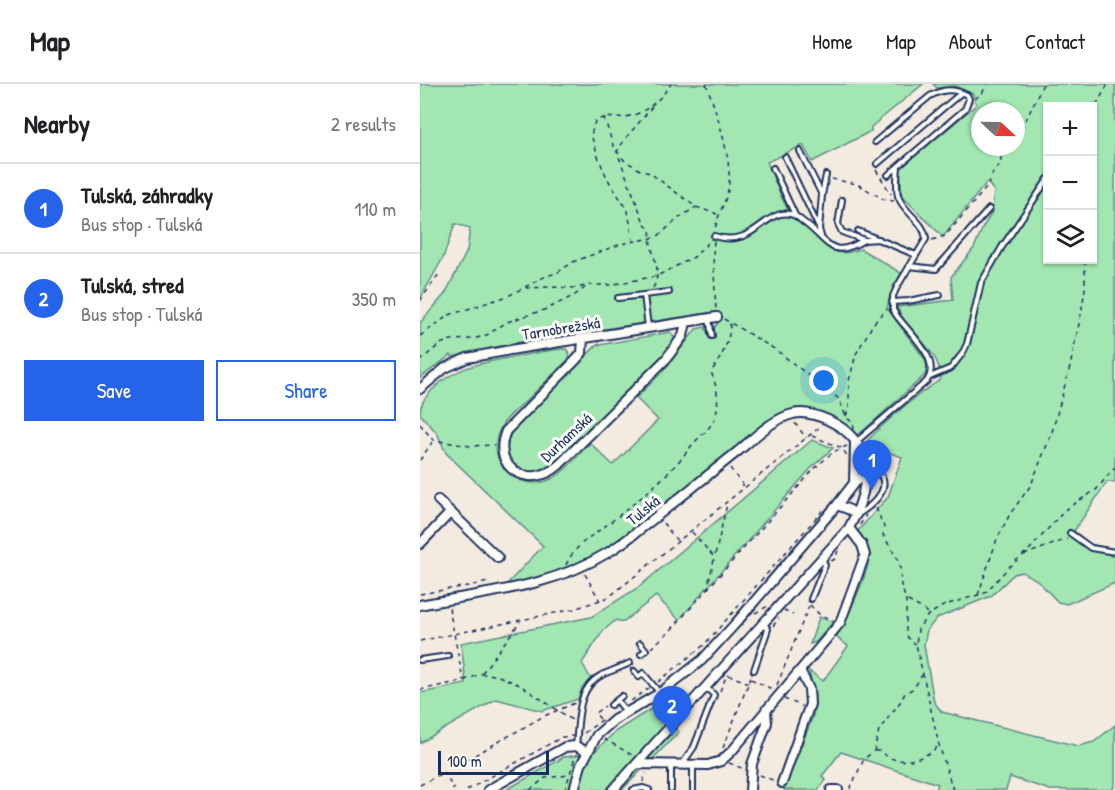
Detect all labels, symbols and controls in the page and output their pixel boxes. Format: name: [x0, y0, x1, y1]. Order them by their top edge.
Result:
text: Map: [30, 22, 70, 60]
text: Home: [812, 27, 853, 56]
text: Map: [886, 27, 916, 56]
text: About: [949, 27, 992, 56]
text: Contact: [1025, 27, 1085, 56]
north arrow: [971, 102, 1025, 156]
map controls: [1043, 102, 1097, 264]
button: +: [1043, 102, 1097, 156]
text: Nearby: [24, 106, 90, 141]
text: 2 results: [331, 110, 396, 137]
button: −: [1043, 156, 1097, 210]
text: Tulská, záhradky: [81, 180, 213, 210]
text: 1: [40, 195, 47, 222]
text: 110 m: [354, 195, 396, 222]
text: Bus stop · Tulská: [81, 210, 202, 237]
button: layers: [1043, 210, 1097, 264]
text: Tulská, stred: [81, 270, 184, 300]
text: 2: [39, 285, 48, 312]
text: 350 m: [351, 285, 396, 312]
text: Bus stop · Tulská: [81, 300, 202, 327]
street label: Tarnobrežská: [520, 311, 602, 345]
button: Save: [24, 360, 204, 421]
button: Share: [216, 360, 396, 421]
your location: [809, 366, 838, 395]
street label: Durhamská: [535, 407, 597, 467]
pin: 1: [852, 440, 892, 490]
street label: Tulská: [622, 490, 664, 530]
pin: 2: [652, 686, 692, 736]
scale bar: [438, 748, 549, 776]
text: 100 m: [447, 750, 482, 772]

